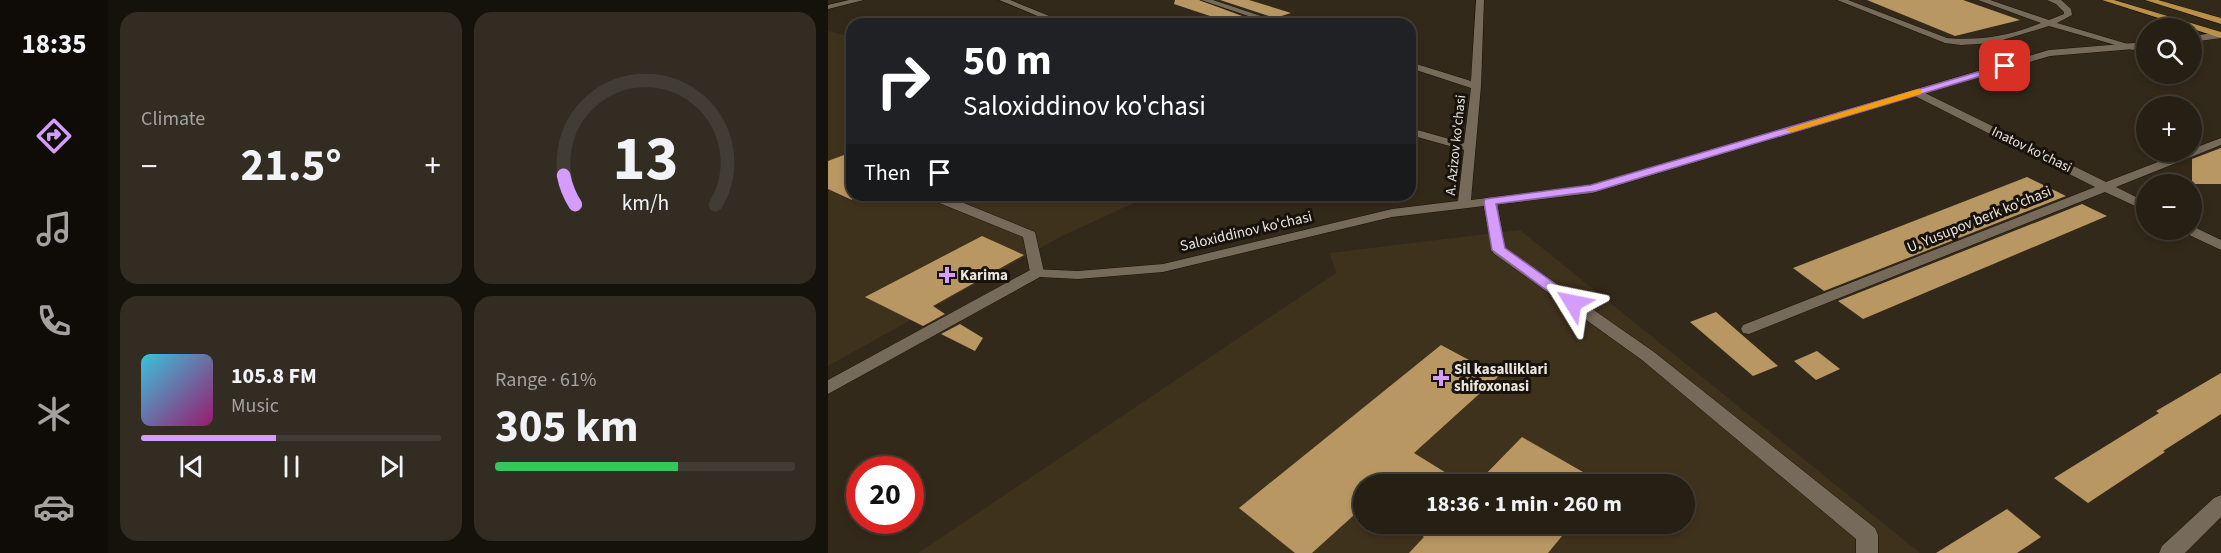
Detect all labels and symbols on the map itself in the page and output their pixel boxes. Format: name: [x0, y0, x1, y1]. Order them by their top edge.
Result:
pin: [1979, 40, 2030, 91]
street label: A. Azizov ko'chasi: [1441, 94, 1471, 196]
street label: Inatov ko'chasi: [1988, 122, 2075, 178]
street label: U. Yusupov berk ko'chasi: [1904, 181, 2054, 258]
street label: Saloxiddinov ko'chasi: [1178, 206, 1314, 257]
place label: Karima: [960, 265, 1008, 286]
marker: Karima: [938, 266, 956, 284]
position arrow: [1541, 271, 1605, 335]
place label: Sil kasalliklari shifoxonasi: [1454, 359, 1548, 397]
marker: Sil kasalliklari shifoxonasi: [1432, 369, 1450, 387]
speed limit sign: 20: [846, 456, 924, 534]

